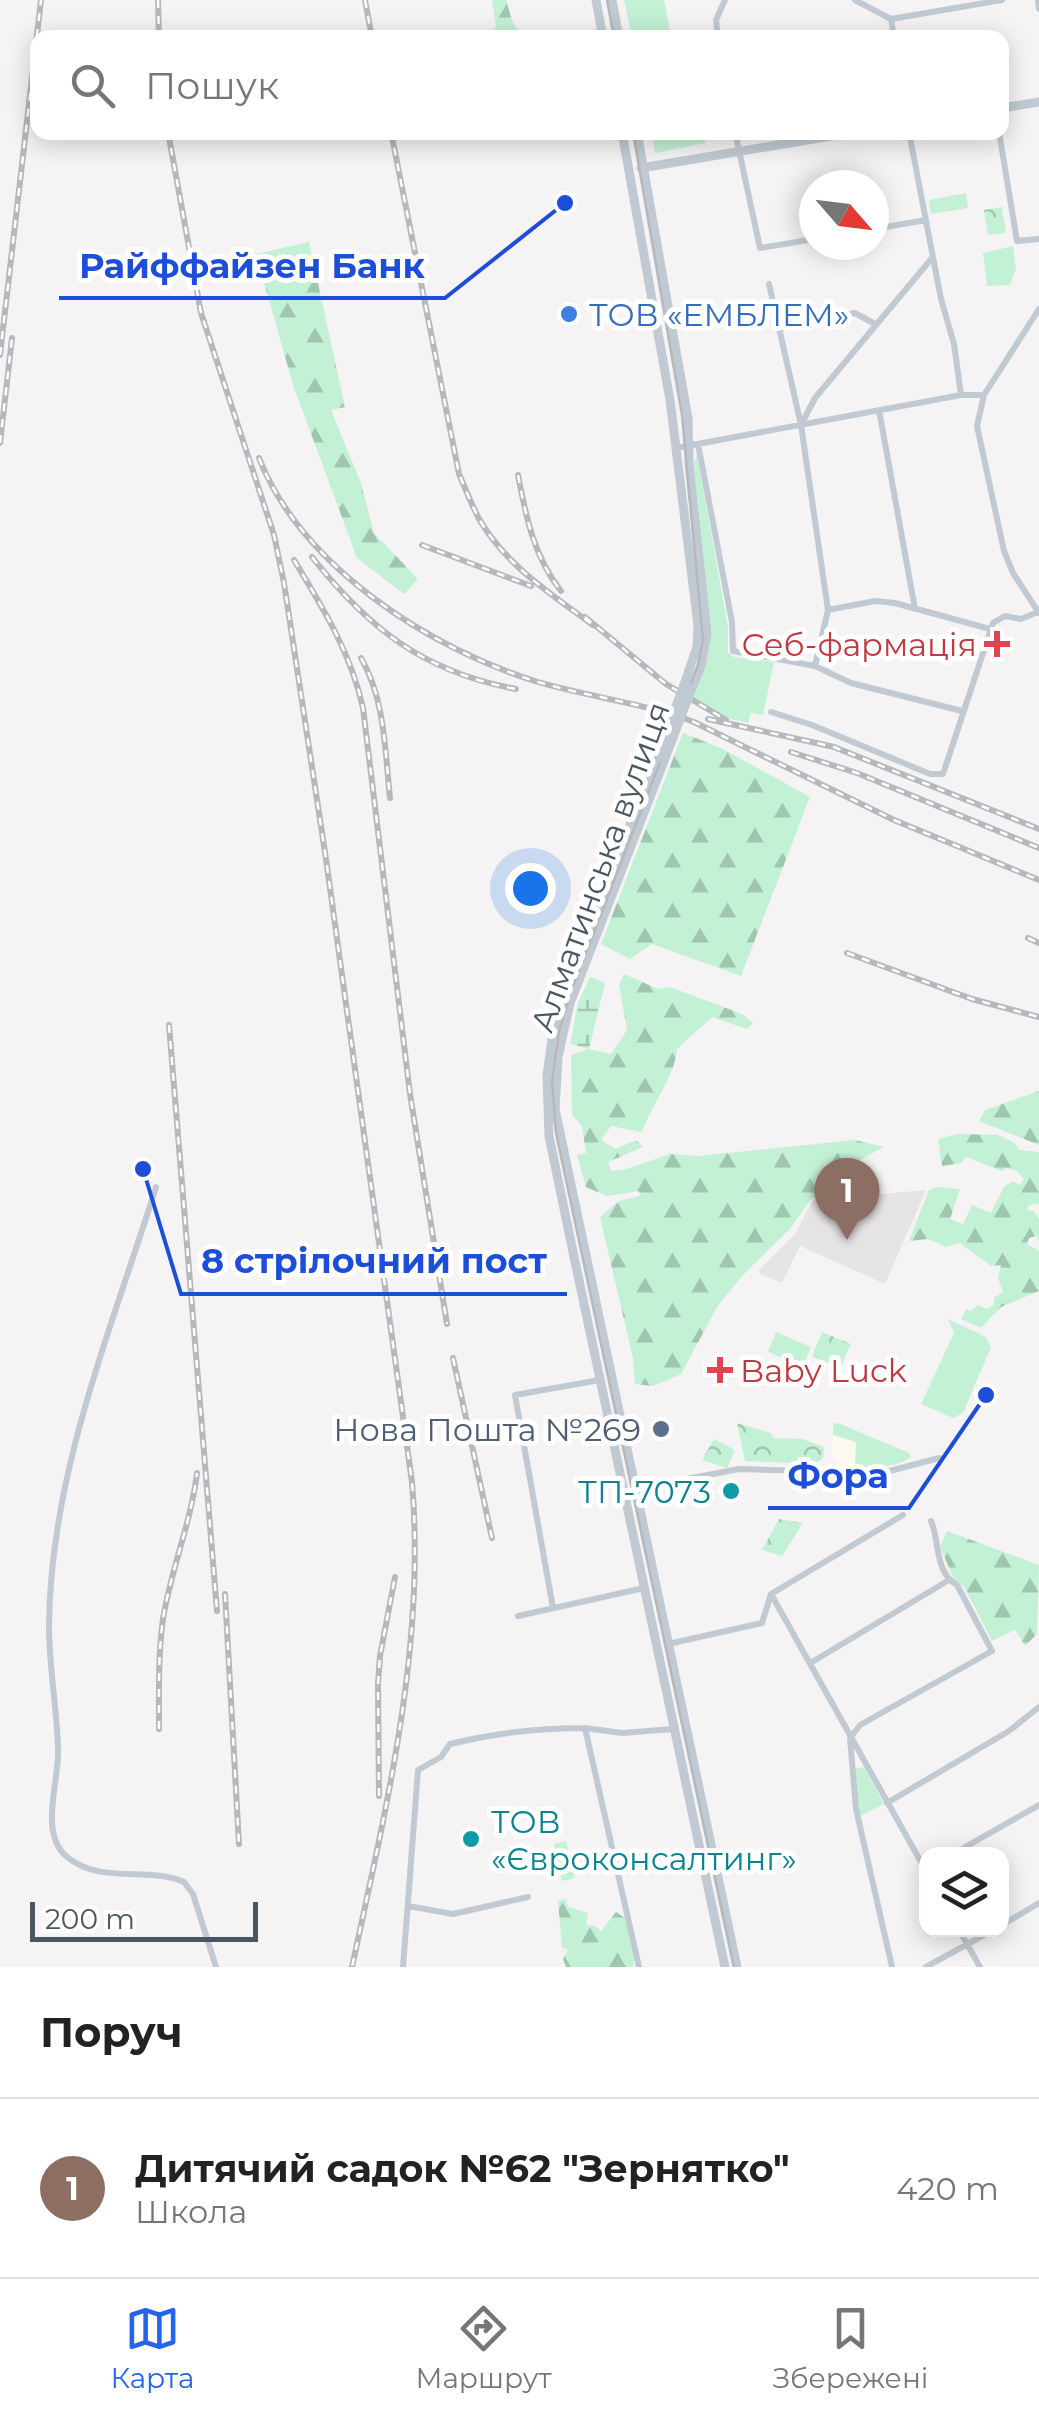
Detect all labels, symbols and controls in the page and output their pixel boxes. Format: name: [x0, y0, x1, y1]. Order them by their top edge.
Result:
search box: [30, 30, 1009, 140]
icon: search: [65, 58, 120, 113]
text: Пошук: [145, 62, 279, 109]
north arrow: [799, 170, 889, 260]
callout: Райффайзен Банк: [59, 233, 445, 298]
text: Райффайзен Банк: [79, 244, 426, 287]
place label: ТОВ «ЕМБЛЕМ»: [589, 295, 849, 334]
marker: ТОВ «ЕМБЛЕМ»: [558, 303, 580, 325]
place label: Себ-фармація: [742, 625, 977, 664]
marker: Себ-фармація: [986, 633, 1008, 655]
street label: Алматинська вулиця: [522, 697, 678, 1037]
your location: [505, 863, 556, 914]
pin: 1: [814, 1158, 880, 1240]
callout: 8 стрілочний пост: [181, 1229, 567, 1294]
text: 8 стрілочний пост: [201, 1239, 547, 1282]
place label: Baby Luck: [740, 1351, 907, 1390]
marker: Baby Luck: [709, 1359, 731, 1381]
place label: Нова Пошта №269: [333, 1410, 641, 1449]
marker: Нова Пошта №269: [650, 1418, 672, 1440]
callout: Фора: [768, 1443, 909, 1508]
text: Фора: [787, 1454, 889, 1497]
place label: ТП-7073: [578, 1472, 711, 1511]
marker: ТП-7073: [720, 1480, 742, 1502]
place label: ТОВ «Євроконсалтинг»: [491, 1802, 797, 1878]
marker: ТОВ «Євроконсалтинг»: [460, 1828, 482, 1850]
map controls: [919, 1847, 1009, 1937]
button: layers: [919, 1847, 1009, 1937]
scale bar: [30, 1897, 258, 1942]
text: 200 m: [45, 1902, 135, 1936]
text: Поруч: [40, 2006, 183, 2058]
text: Дитячий садок №62 "Зернятко": [135, 2145, 790, 2192]
text: 1: [66, 2169, 79, 2208]
text: 420 m: [896, 2169, 999, 2208]
text: Школа: [135, 2192, 247, 2231]
tab: Карта: [111, 2301, 194, 2395]
tab: Маршрут: [415, 2301, 552, 2395]
tab: Збережені: [773, 2301, 928, 2395]

